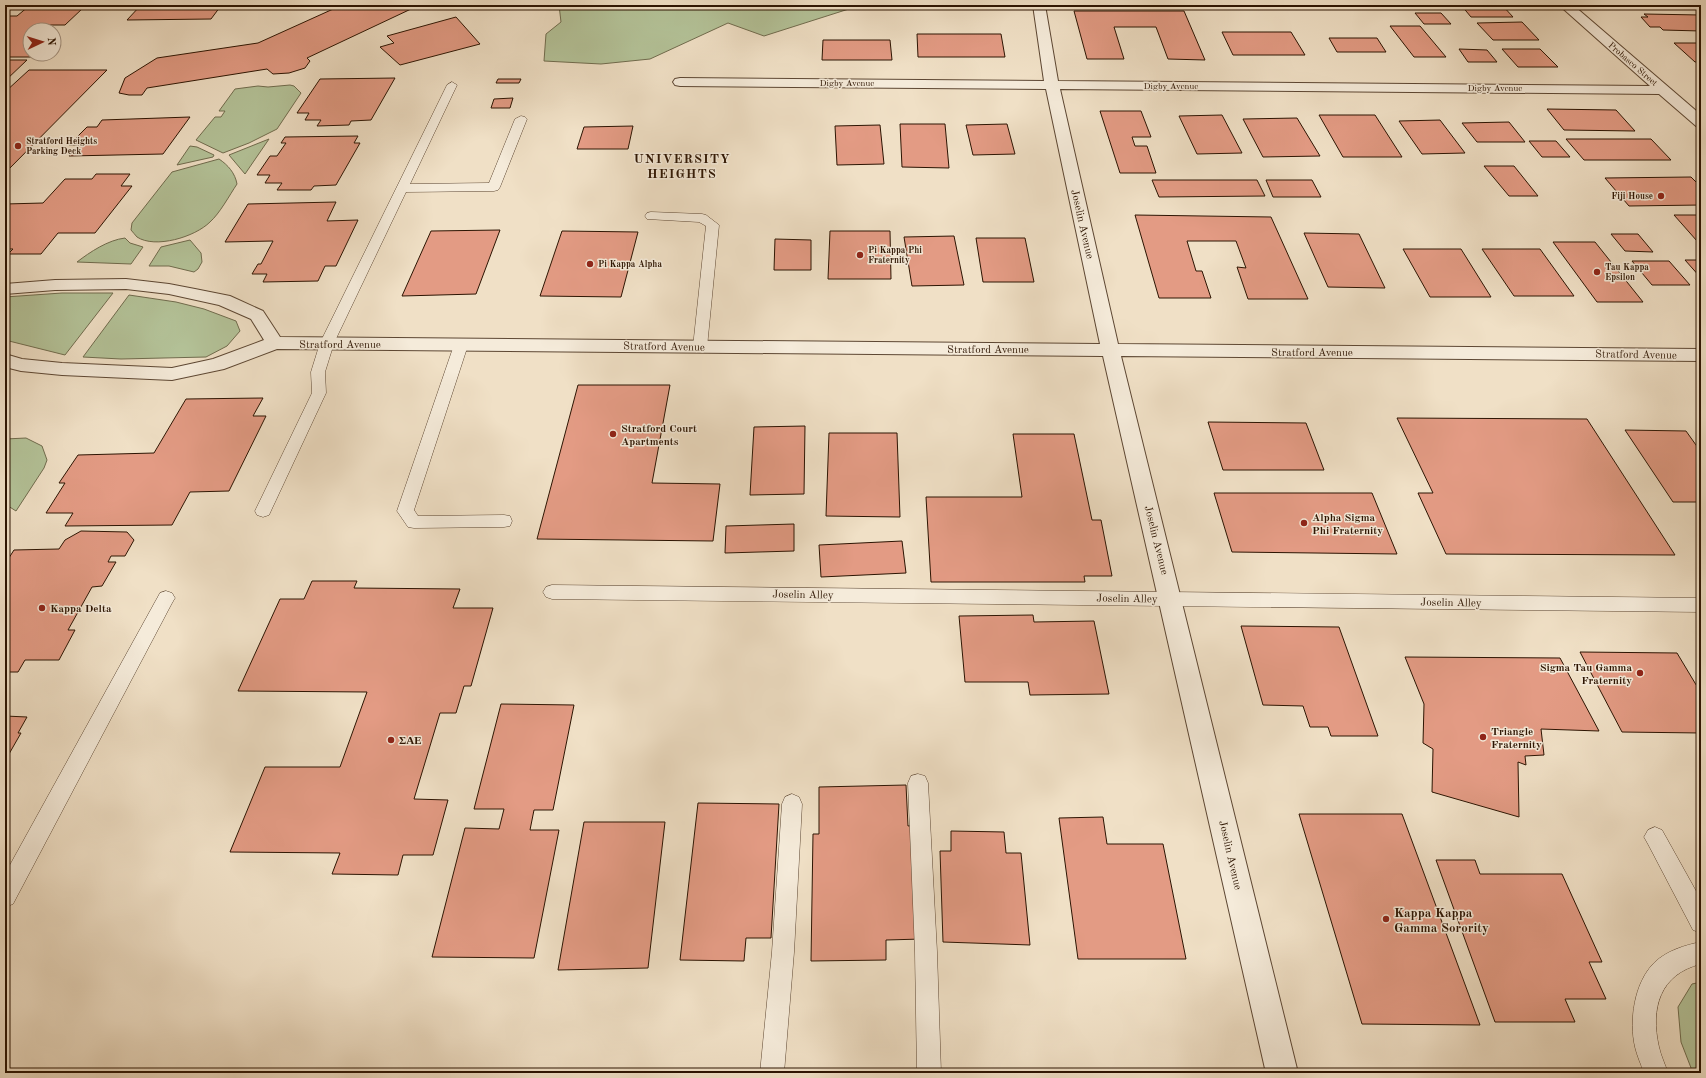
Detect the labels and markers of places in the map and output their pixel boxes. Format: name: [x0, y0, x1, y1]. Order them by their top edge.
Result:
place label: Stratford Heights Parking Deck: [26, 137, 97, 156]
marker: Stratford Heights Parking Deck: [13, 141, 23, 151]
marker: Fiji House: [1656, 191, 1666, 201]
place label: Fiji House: [1611, 192, 1653, 201]
place label: Pi Kappa Phi Fraternity: [868, 246, 922, 265]
marker: Pi Kappa Phi Fraternity: [855, 250, 865, 260]
marker: Pi Kappa Alpha: [585, 259, 595, 269]
place label: Pi Kappa Alpha: [598, 260, 662, 269]
place label: Tau Kappa Epsilon: [1605, 263, 1649, 282]
marker: Tau Kappa Epsilon: [1592, 267, 1602, 277]
place label: Stratford Court Apartments: [621, 424, 697, 448]
marker: Stratford Court Apartments: [608, 429, 618, 439]
place label: Alpha Sigma Phi Fraternity: [1312, 513, 1383, 537]
marker: Alpha Sigma Phi Fraternity: [1299, 518, 1309, 528]
marker: Kappa Delta: [37, 603, 47, 613]
place label: Kappa Delta: [50, 604, 112, 615]
place label: Sigma Tau Gamma Fraternity: [1540, 663, 1632, 687]
marker: Sigma Tau Gamma Fraternity: [1635, 668, 1645, 678]
place label: Triangle Fraternity: [1491, 727, 1542, 751]
marker: Triangle Fraternity: [1478, 732, 1488, 742]
marker: ΣΑΕ: [386, 735, 396, 745]
place label: ΣΑΕ: [399, 736, 421, 747]
place label: Kappa Kappa Gamma Sorority: [1394, 907, 1489, 935]
marker: Kappa Kappa Gamma Sorority: [1381, 914, 1391, 924]

